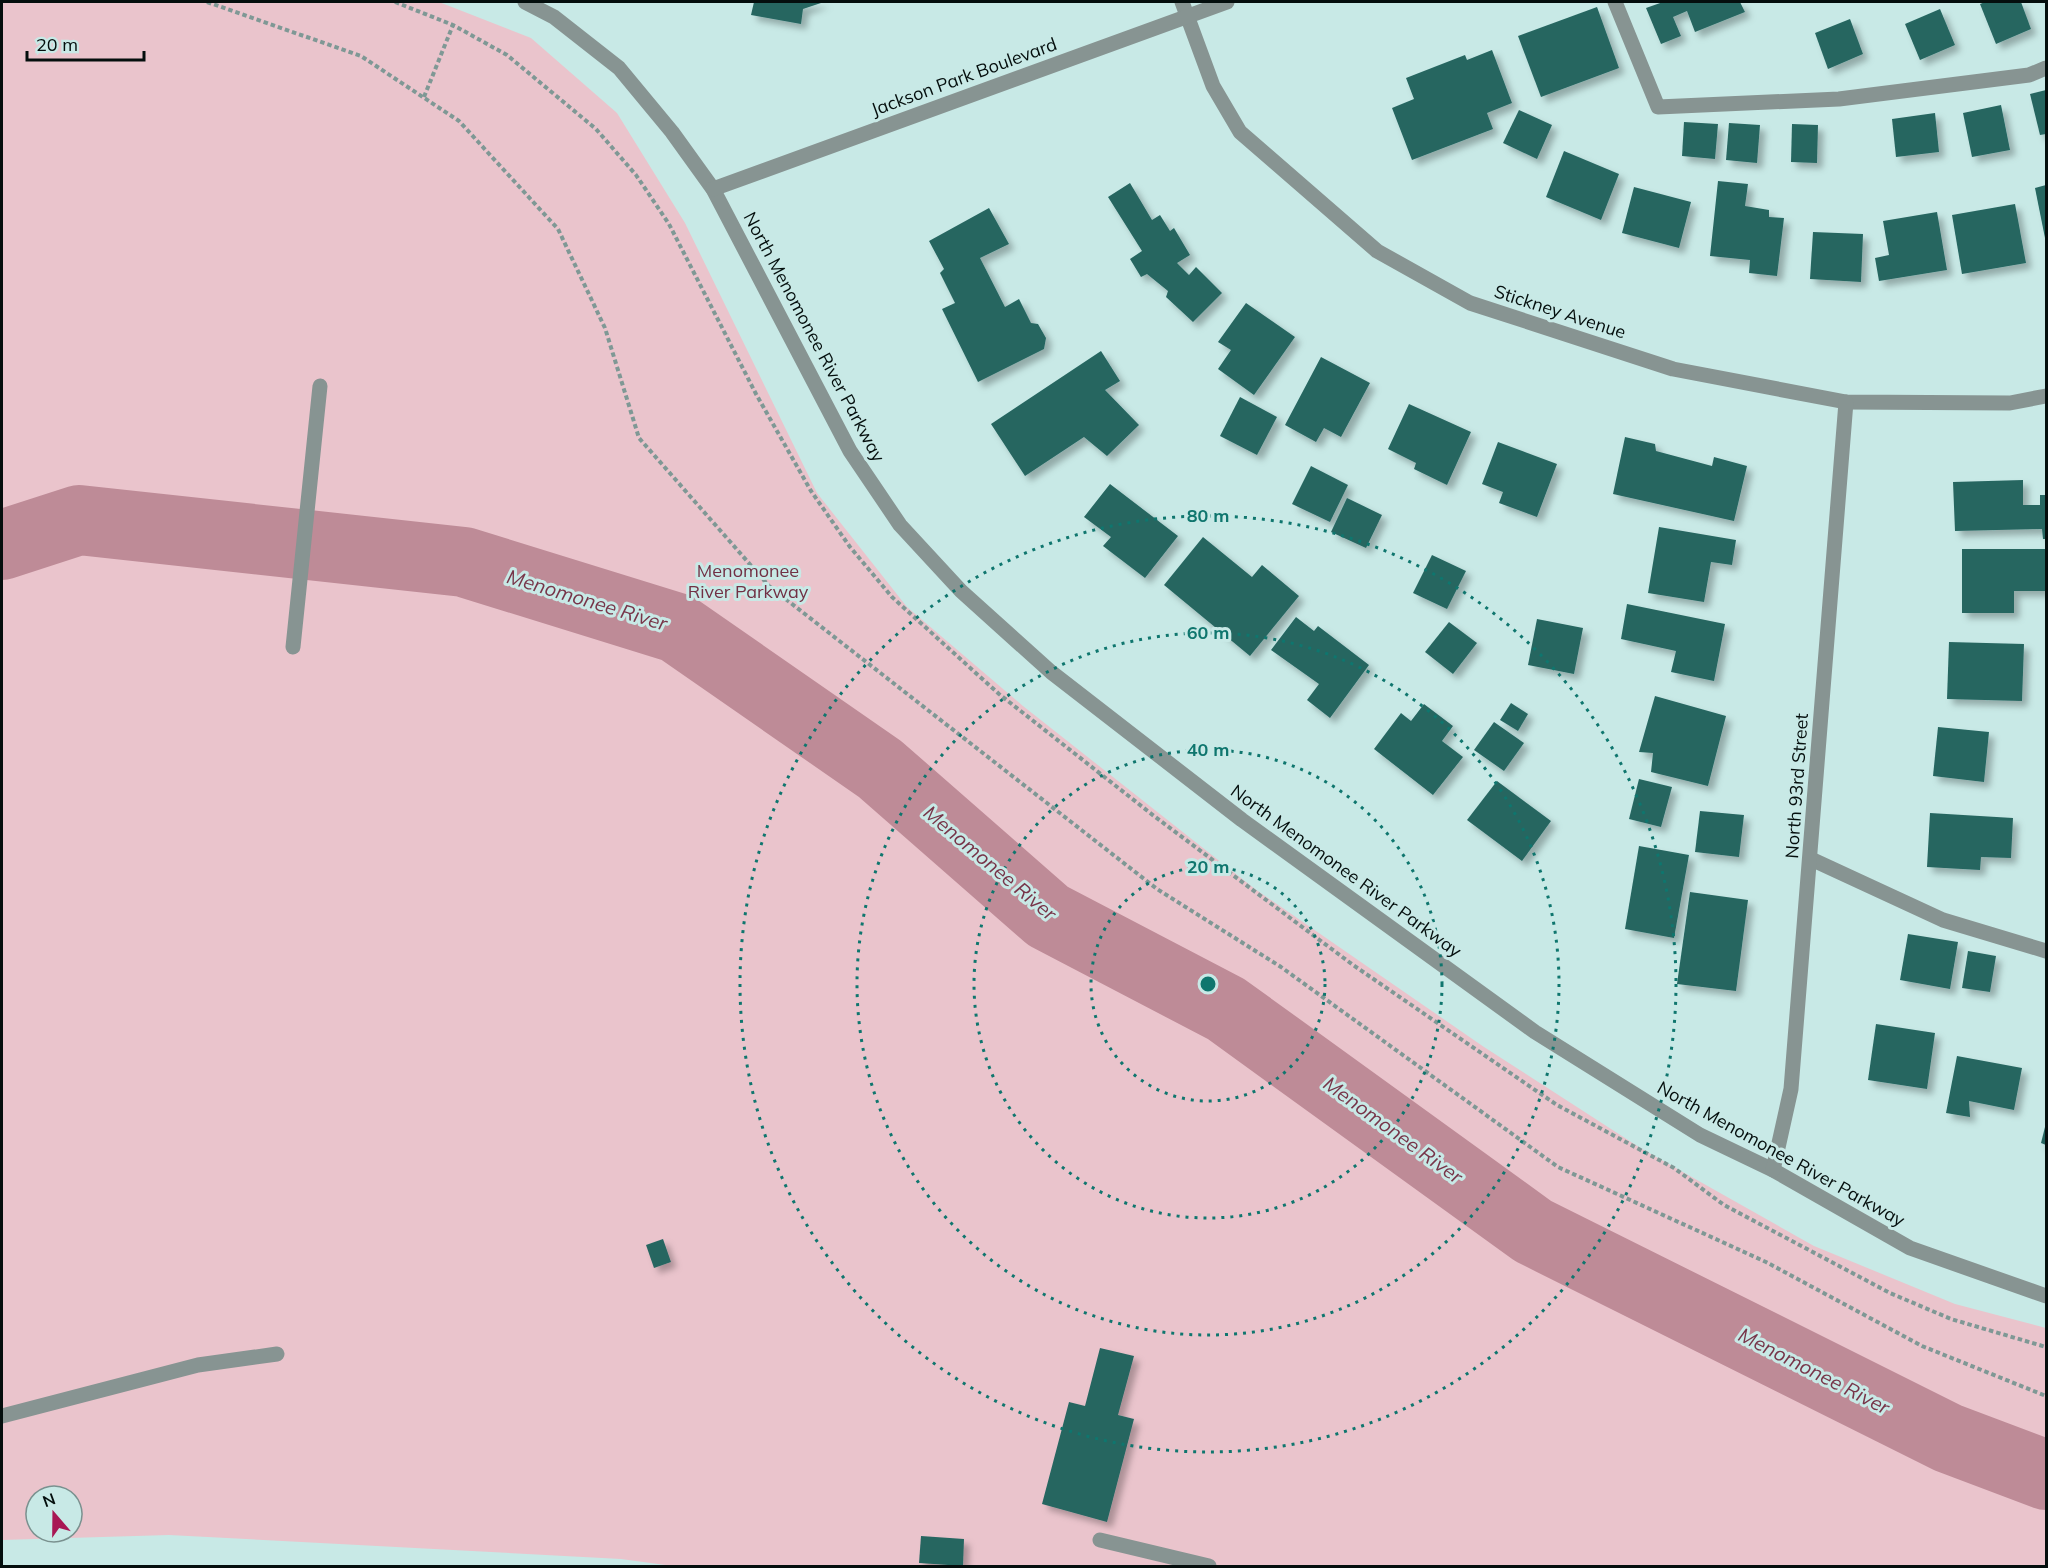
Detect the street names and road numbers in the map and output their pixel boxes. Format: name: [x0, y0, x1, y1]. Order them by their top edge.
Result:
street label: Jackson Park Boulevard: [868, 32, 1060, 121]
street label: North Menomonee River Parkway: [739, 208, 890, 466]
street label: Stickney Avenue: [1491, 279, 1629, 344]
street label: North 93rd Street: [1780, 713, 1813, 859]
street label: North Menomonee River Parkway: [1226, 779, 1467, 962]
street label: North Menomonee River Parkway: [1653, 1076, 1910, 1232]

